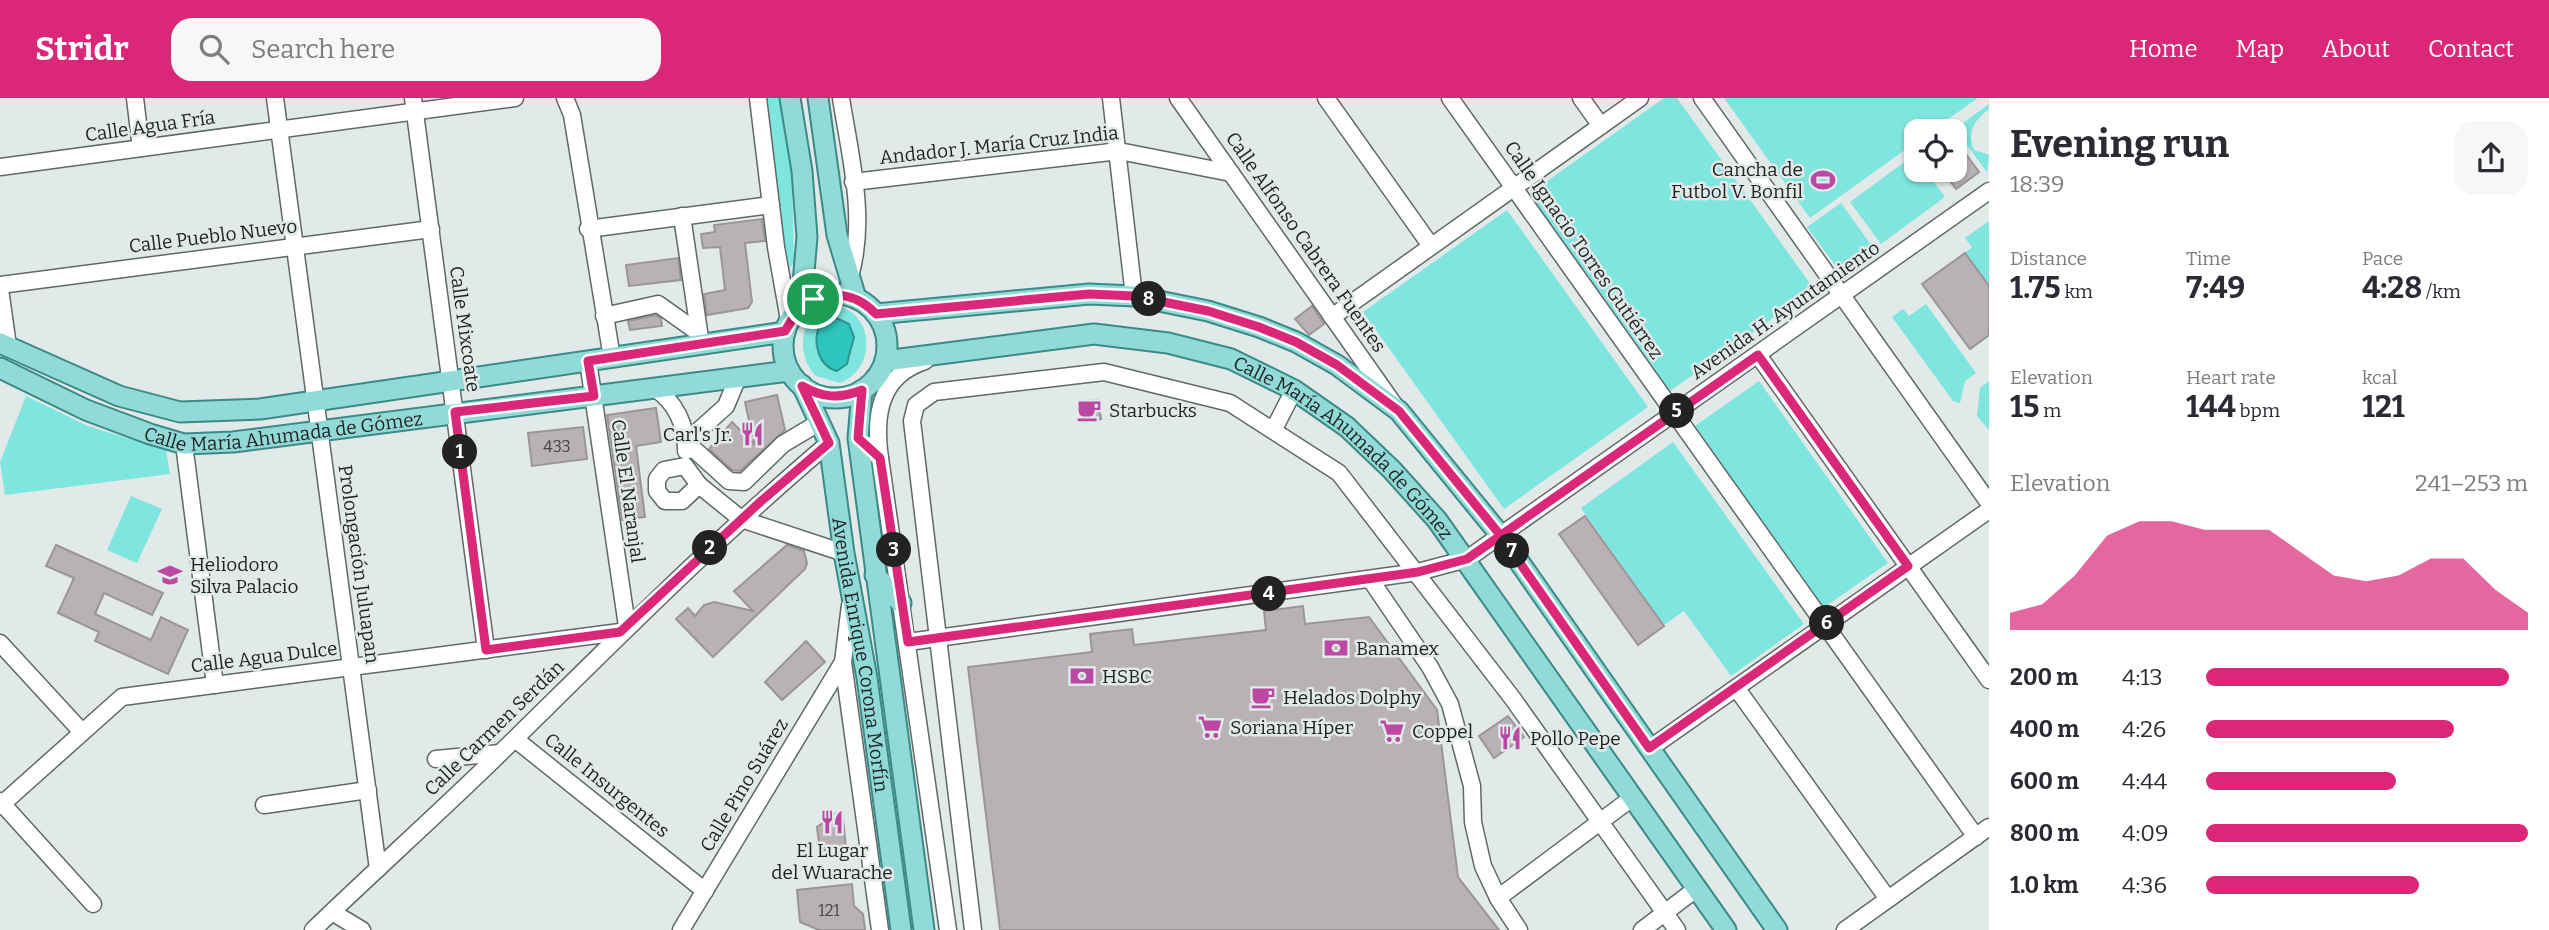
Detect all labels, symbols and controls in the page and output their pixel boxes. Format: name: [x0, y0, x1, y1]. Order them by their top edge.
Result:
search box: [171, 18, 661, 81]
text: Stridr: [35, 29, 129, 69]
icon: search: [195, 30, 233, 68]
text: Search here: [251, 34, 395, 65]
text: Home: [2129, 35, 2198, 63]
text: Map: [2236, 35, 2284, 63]
text: About: [2322, 35, 2390, 63]
text: Contact: [2428, 35, 2514, 63]
street label: Calle Agua Fría: [83, 105, 217, 147]
map controls: [1904, 119, 1967, 182]
button: locate: [1904, 119, 1967, 182]
street label: Andador J. María Cruz India: [878, 121, 1120, 169]
text: Evening run: [2010, 121, 2229, 167]
button: share: [2454, 121, 2528, 195]
street label: Calle Alfonso Cabrera Fuentes: [1221, 127, 1391, 357]
street label: Calle Ignacio Torres Gutiérrez: [1500, 136, 1668, 364]
place label: Cancha de Futbol V. Bonfil: [1671, 158, 1803, 203]
sports icon: Cancha de Futbol V. Bonfil: [1809, 166, 1837, 194]
text: 18:39: [2010, 170, 2065, 198]
street label: Calle Pueblo Nuevo: [128, 214, 298, 258]
street label: Avenida H. Ayuntamiento: [1686, 236, 1884, 384]
text: Distance: [2010, 247, 2087, 270]
text: Time: [2186, 247, 2231, 270]
text: Pace: [2362, 247, 2403, 270]
street label: Calle Mixcoate: [445, 264, 485, 394]
pin: [783, 269, 843, 329]
text: 1.75: [2010, 270, 2061, 306]
text: 7:49: [2186, 270, 2245, 306]
text: 4:28: [2362, 270, 2422, 306]
icon: arrive: [794, 280, 832, 318]
text: km: [2061, 280, 2093, 303]
text: /km: [2422, 280, 2461, 303]
pin: 8: [1132, 282, 1166, 316]
text: 8: [1143, 287, 1154, 310]
street label: Calle María Ahumada de Gómez: [1230, 351, 1458, 544]
text: Elevation: [2010, 366, 2093, 389]
text: Heart rate: [2186, 366, 2276, 389]
text: kcal: [2362, 366, 2397, 389]
text: 15: [2010, 389, 2039, 425]
text: 144: [2186, 389, 2236, 425]
text: 121: [2362, 389, 2405, 425]
pin: 5: [1660, 394, 1694, 428]
cafe icon: Starbucks: [1075, 396, 1103, 424]
place label: Starbucks: [1109, 399, 1197, 422]
text: 5: [1671, 399, 1682, 422]
text: m: [2039, 399, 2061, 422]
text: bpm: [2236, 399, 2280, 422]
street label: Calle María Ahumada de Gómez: [141, 406, 424, 456]
street label: Calle El Naranjal: [607, 418, 649, 564]
restaurant icon: Carl's Jr.: [738, 420, 766, 448]
place label: Carl's Jr.: [663, 423, 732, 446]
pin: 1: [442, 434, 477, 470]
house number: 433: [543, 437, 571, 456]
text: 1: [455, 440, 464, 463]
street label: Prolongación Juluapan: [334, 463, 384, 665]
text: Elevation: [2010, 469, 2110, 497]
text: 241–253 m: [2415, 469, 2528, 497]
street label: Avenida Enrique Corona Morfín: [828, 516, 894, 794]
pin: 2: [692, 531, 728, 566]
pin: 3: [876, 532, 912, 568]
pin: 7: [1494, 533, 1530, 568]
text: 2: [704, 536, 715, 559]
text: 3: [888, 538, 899, 561]
text: 7: [1506, 539, 1517, 562]
place label: Heliodoro Silva Palacio: [190, 553, 298, 598]
school or university icon: Heliodoro Silva Palacio: [156, 561, 184, 589]
pin: 4: [1252, 576, 1286, 612]
text: 4: [1263, 582, 1274, 605]
pin: 6: [1810, 606, 1844, 640]
text: 6: [1821, 611, 1832, 634]
bank icon: Banamex: [1322, 634, 1350, 662]
street label: Calle Agua Dulce: [189, 637, 339, 677]
place label: Banamex: [1356, 637, 1440, 660]
street label: Calle Carmen Serdán: [419, 655, 569, 801]
bank icon: HSBC: [1068, 662, 1096, 690]
text: 200 m: [2010, 663, 2078, 691]
text: 4:13: [2122, 663, 2163, 691]
place label: HSBC: [1102, 665, 1152, 688]
cafe icon: Helados Dolphy: [1249, 683, 1277, 711]
place label: Helados Dolphy: [1283, 686, 1422, 709]
supermarket icon: Soriana Híper: [1196, 713, 1224, 741]
street label: Calle Pino Suárez: [695, 714, 793, 856]
text: 400 m: [2010, 715, 2079, 743]
text: 4:26: [2122, 715, 2166, 743]
place label: Soriana Híper: [1230, 716, 1354, 739]
supermarket icon: Coppel: [1378, 717, 1406, 745]
place label: Coppel: [1412, 720, 1473, 743]
restaurant icon: Pollo Pepe: [1496, 724, 1524, 752]
place label: Pollo Pepe: [1530, 727, 1621, 750]
street label: Calle Insurgentes: [540, 728, 674, 842]
text: 600 m: [2010, 767, 2079, 795]
text: 4:44: [2122, 767, 2167, 795]
restaurant icon: El Lugar del Wuarache: [818, 808, 846, 836]
text: 800 m: [2010, 819, 2079, 847]
text: 4:09: [2122, 819, 2169, 847]
place label: El Lugar del Wuarache: [771, 839, 893, 884]
text: 1.0 km: [2010, 871, 2079, 899]
text: 4:36: [2122, 871, 2167, 899]
house number: 121: [818, 901, 840, 920]

